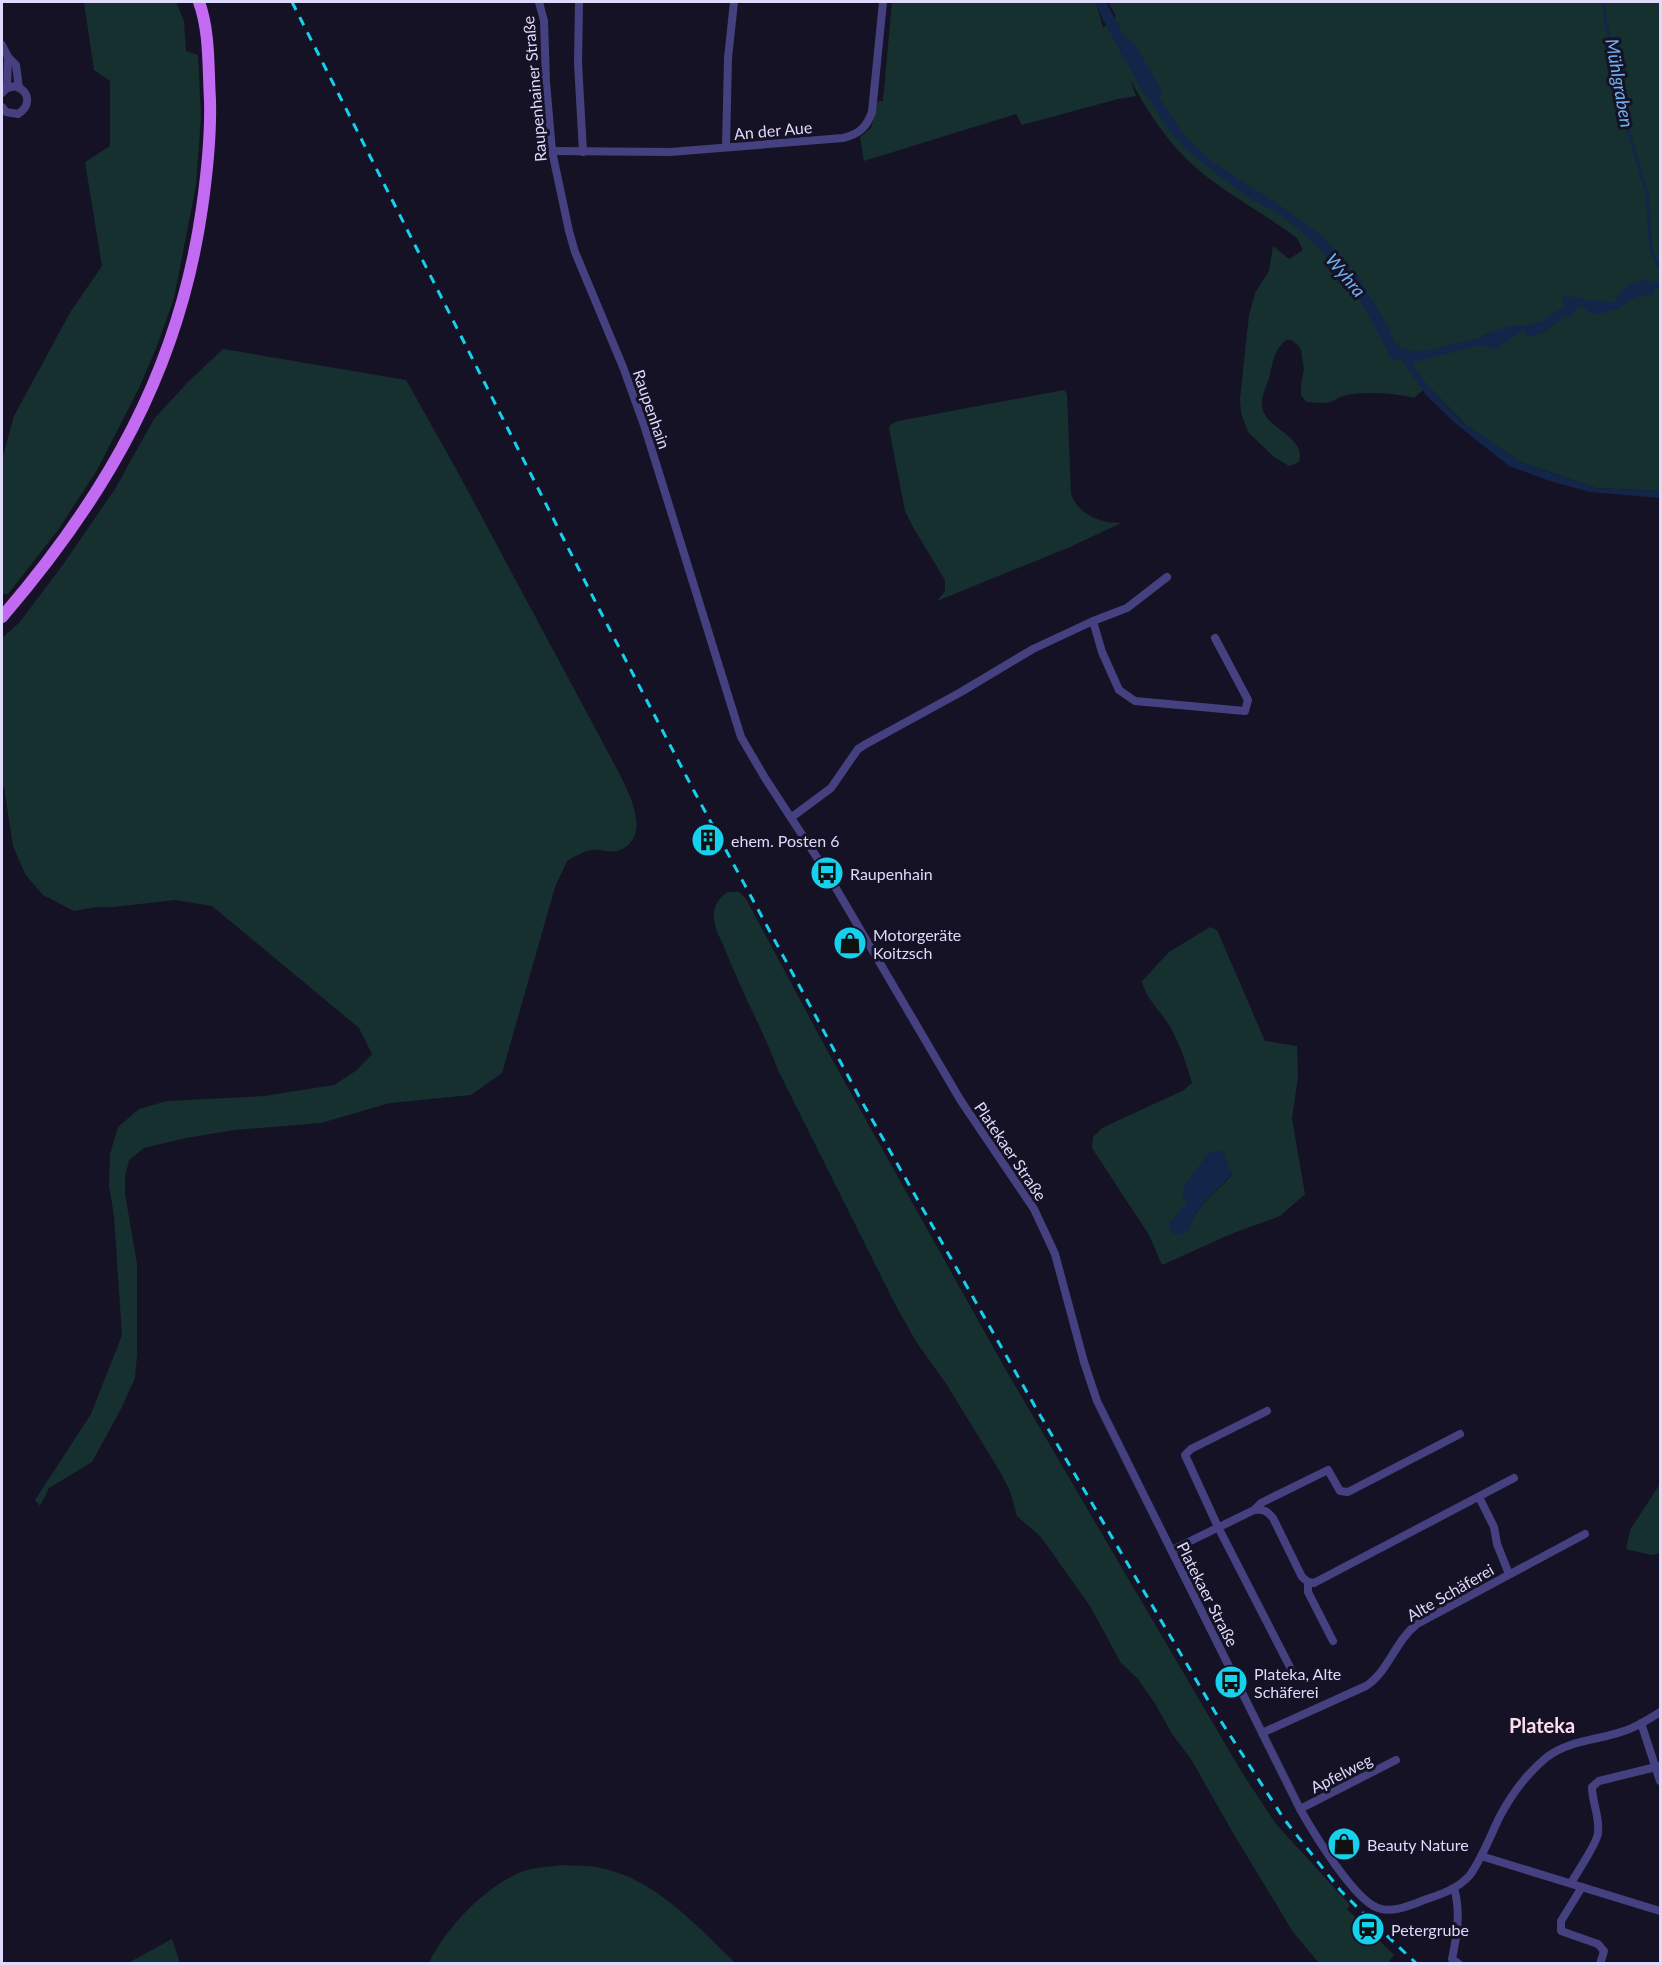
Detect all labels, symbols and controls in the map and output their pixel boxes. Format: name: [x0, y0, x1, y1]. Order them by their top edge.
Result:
street label: Raupenhainer Straße: [518, 15, 550, 163]
water label: Mühlgraben: [1601, 37, 1639, 129]
street label: An der Aue: [733, 117, 813, 143]
water label: Wyhra: [1321, 249, 1371, 301]
street label: Raupenhain: [630, 367, 674, 451]
building icon: ehem. Posten 6: [690, 822, 726, 858]
place label: ehem. Posten 6: [731, 831, 840, 850]
bus stop icon: Raupenhain: [809, 855, 845, 891]
place label: Raupenhain: [850, 864, 933, 883]
shop icon: Motorgeräte Koitzsch: [832, 925, 868, 961]
place label: Motorgeräte Koitzsch: [873, 925, 961, 962]
street label: Platekaer Straße: [971, 1098, 1051, 1204]
street label: Platekaer Straße: [1173, 1539, 1243, 1649]
street label: Alte Schäferei: [1403, 1559, 1497, 1625]
bus stop icon: Plateka, Alte Schäferei: [1213, 1664, 1249, 1700]
place label: Plateka, Alte Schäferei: [1254, 1664, 1341, 1701]
district label: Plateka: [1509, 1713, 1575, 1737]
street label: Apfelweg: [1307, 1749, 1375, 1797]
shop icon: Beauty Nature: [1326, 1826, 1362, 1862]
place label: Beauty Nature: [1367, 1835, 1469, 1854]
station icon: Petergrube: [1350, 1911, 1386, 1947]
place label: Petergrube: [1391, 1920, 1469, 1939]

